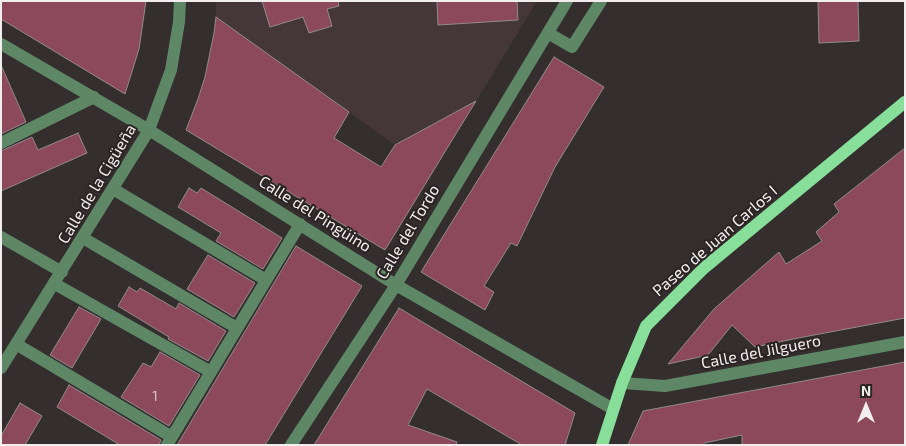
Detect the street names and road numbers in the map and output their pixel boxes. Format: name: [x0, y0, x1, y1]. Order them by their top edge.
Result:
street label: Calle de la Cigüeña: [54, 121, 140, 247]
street label: Calle del Pingüino: [255, 172, 375, 256]
street label: Calle del Tordo: [372, 181, 444, 283]
street label: Paseo de Juan Carlos I: [649, 182, 781, 300]
street label: Calle del Jilguero: [699, 331, 823, 373]

